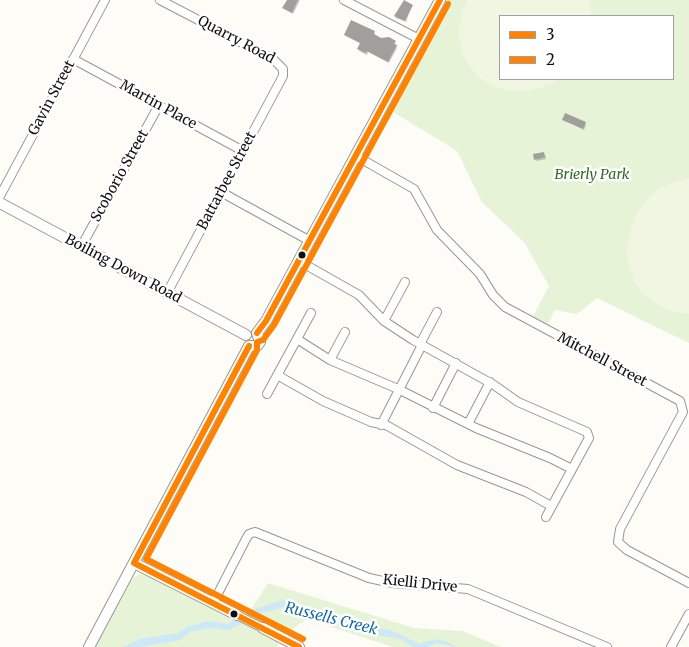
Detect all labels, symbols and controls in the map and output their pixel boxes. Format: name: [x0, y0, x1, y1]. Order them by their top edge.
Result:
street label: Quarry Road: [195, 13, 277, 67]
legend: [499, 15, 674, 80]
text: 3: [546, 25, 555, 44]
text: 2: [546, 50, 555, 69]
street label: Gavin Street: [25, 58, 79, 138]
street label: Martin Place: [117, 77, 199, 133]
street label: Scoborio Street: [88, 127, 152, 225]
street label: Battarbee Street: [194, 129, 260, 233]
park label: Brierly Park: [555, 167, 629, 183]
street label: Boiling Down Road: [62, 231, 184, 307]
unlabelled marker: [297, 250, 307, 260]
street label: Mitchell Street: [554, 329, 650, 391]
street label: Kielli Drive: [382, 572, 458, 596]
water label: Russells Creek: [283, 599, 379, 639]
unlabelled marker: [229, 609, 239, 619]

